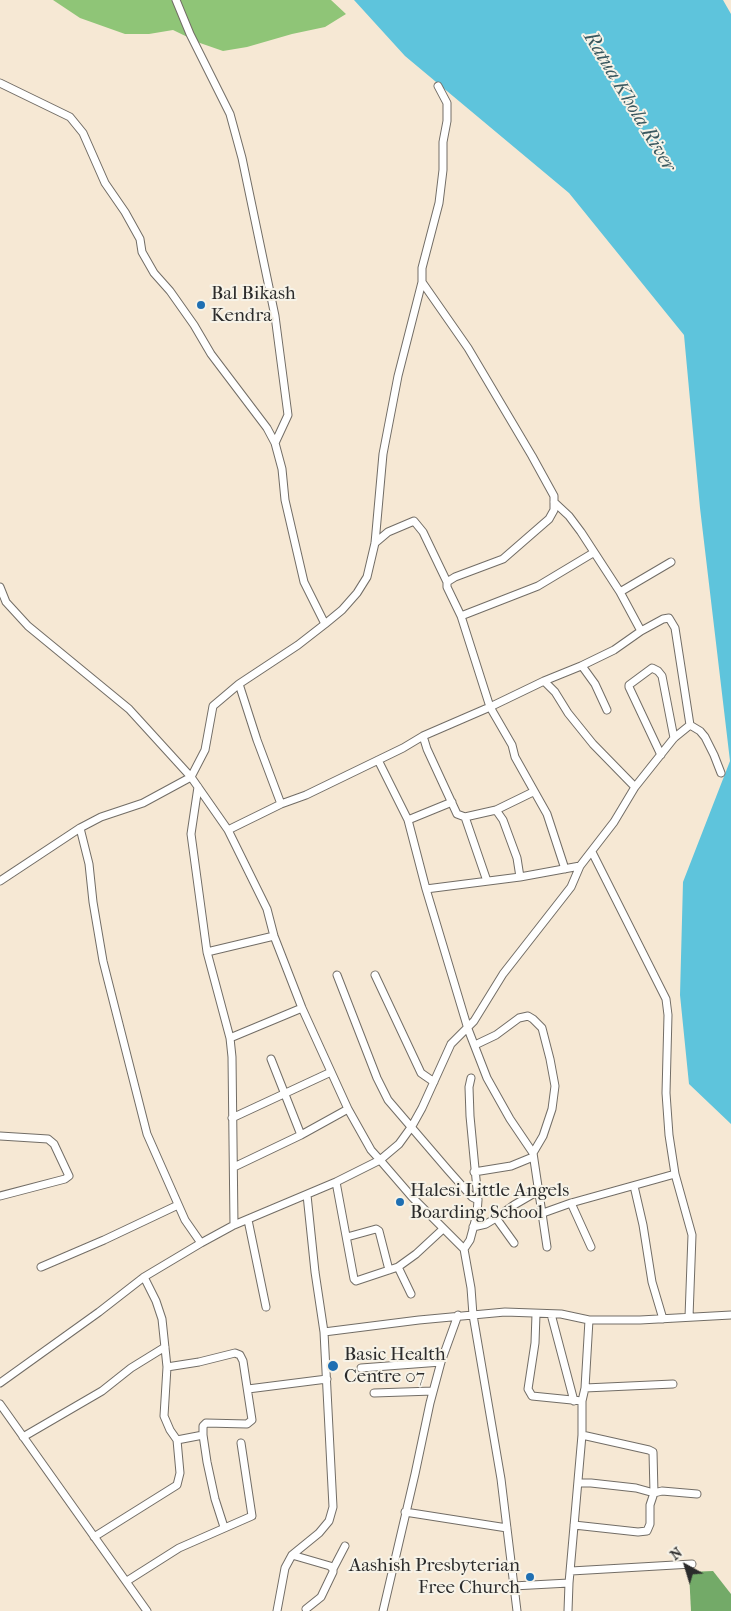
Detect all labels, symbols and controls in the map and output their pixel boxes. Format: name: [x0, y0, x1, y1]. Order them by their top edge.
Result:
water label: Ratua Khola River: [578, 28, 680, 176]
place label: Bal Bikash Kendra: [211, 283, 296, 327]
marker: Bal Bikash Kendra: [195, 299, 207, 311]
place label: Halesi Little Angels Boarding School: [410, 1180, 569, 1224]
marker: Halesi Little Angels Boarding School: [394, 1196, 406, 1208]
place label: Basic Health Centre 07: [344, 1344, 446, 1388]
marker: Basic Health Centre 07: [326, 1359, 340, 1373]
north arrow: [661, 1541, 711, 1591]
text: N: [667, 1544, 686, 1564]
place label: Aashish Presbyterian Free Church: [349, 1555, 520, 1599]
marker: Aashish Presbyterian Free Church: [524, 1571, 536, 1583]

